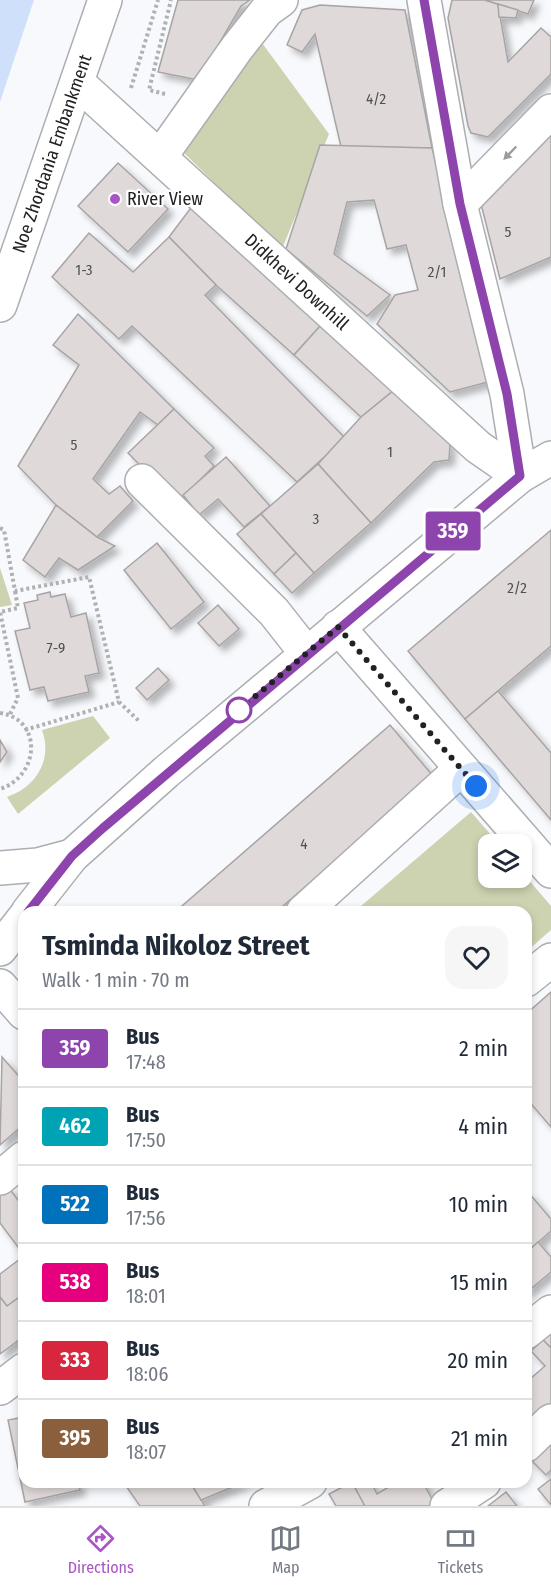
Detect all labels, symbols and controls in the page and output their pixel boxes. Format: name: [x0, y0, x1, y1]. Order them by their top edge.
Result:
street label: Noe Zhordania Embankment: [8, 51, 96, 256]
house number: 4/2: [366, 90, 386, 108]
one-way arrow: [504, 145, 518, 159]
place label: River View: [127, 188, 203, 210]
marker: River View: [108, 192, 122, 206]
house number: 5: [505, 223, 512, 241]
street label: Didkhevi Downhill: [240, 229, 353, 335]
house number: 1-3: [75, 261, 93, 279]
house number: 2/1: [428, 263, 446, 281]
house number: 5: [71, 436, 78, 454]
house number: 1: [387, 443, 393, 461]
house number: 3: [313, 510, 320, 528]
line badge: 359: [418, 512, 488, 550]
text: 359: [438, 518, 468, 544]
house number: 2/2: [507, 579, 527, 597]
house number: 7-9: [47, 639, 65, 657]
unlabelled marker: [226, 697, 252, 723]
your location: [461, 771, 491, 801]
map controls: [478, 834, 532, 888]
button: layers: [478, 834, 532, 888]
house number: 4: [300, 835, 308, 853]
button: heart: [445, 926, 508, 989]
text: Tsminda Nikoloz Street: [42, 929, 310, 962]
text: Walk · 1 min · 70 m: [42, 968, 190, 992]
text: Bus: [126, 1023, 159, 1050]
text: 359: [60, 1035, 90, 1061]
text: 2 min: [459, 1035, 508, 1062]
text: 17:48: [126, 1050, 166, 1074]
text: Bus: [126, 1101, 159, 1128]
text: 462: [59, 1113, 91, 1139]
text: 4 min: [458, 1113, 508, 1140]
text: 17:50: [126, 1128, 166, 1152]
text: Bus: [126, 1179, 159, 1206]
text: 522: [60, 1191, 90, 1217]
text: 10 min: [449, 1191, 508, 1218]
text: 17:56: [126, 1206, 165, 1230]
text: Bus: [126, 1257, 159, 1284]
text: 538: [59, 1269, 91, 1295]
text: 15 min: [450, 1269, 508, 1296]
text: 18:01: [126, 1284, 166, 1308]
text: Bus: [126, 1335, 159, 1362]
text: 333: [60, 1347, 90, 1373]
text: 20 min: [448, 1347, 508, 1374]
text: 18:06: [126, 1362, 168, 1386]
text: Bus: [126, 1413, 159, 1440]
text: 395: [60, 1425, 90, 1451]
text: 21 min: [451, 1425, 508, 1452]
text: 18:07: [126, 1440, 166, 1464]
tab: Directions: [68, 1522, 134, 1577]
tab: Map: [269, 1522, 302, 1577]
tab: Tickets: [438, 1522, 483, 1577]

